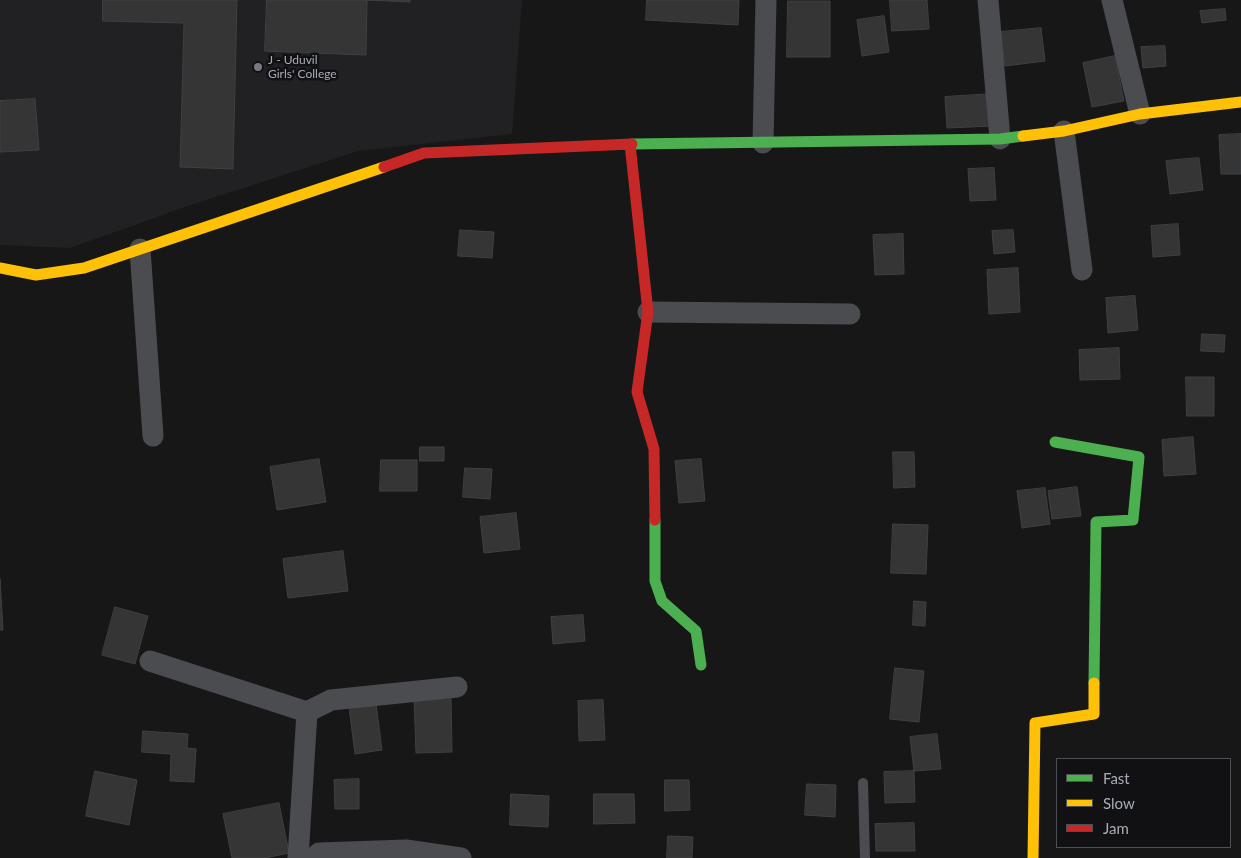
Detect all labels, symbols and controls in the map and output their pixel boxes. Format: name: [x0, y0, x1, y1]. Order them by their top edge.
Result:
place label: J - Uduvil Girls' College: [268, 53, 337, 81]
marker: J - Uduvil Girls' College: [252, 61, 264, 73]
legend: [1056, 758, 1231, 848]
text: Fast: [1103, 769, 1130, 787]
text: Slow: [1103, 794, 1135, 812]
text: Jam: [1103, 819, 1129, 837]

